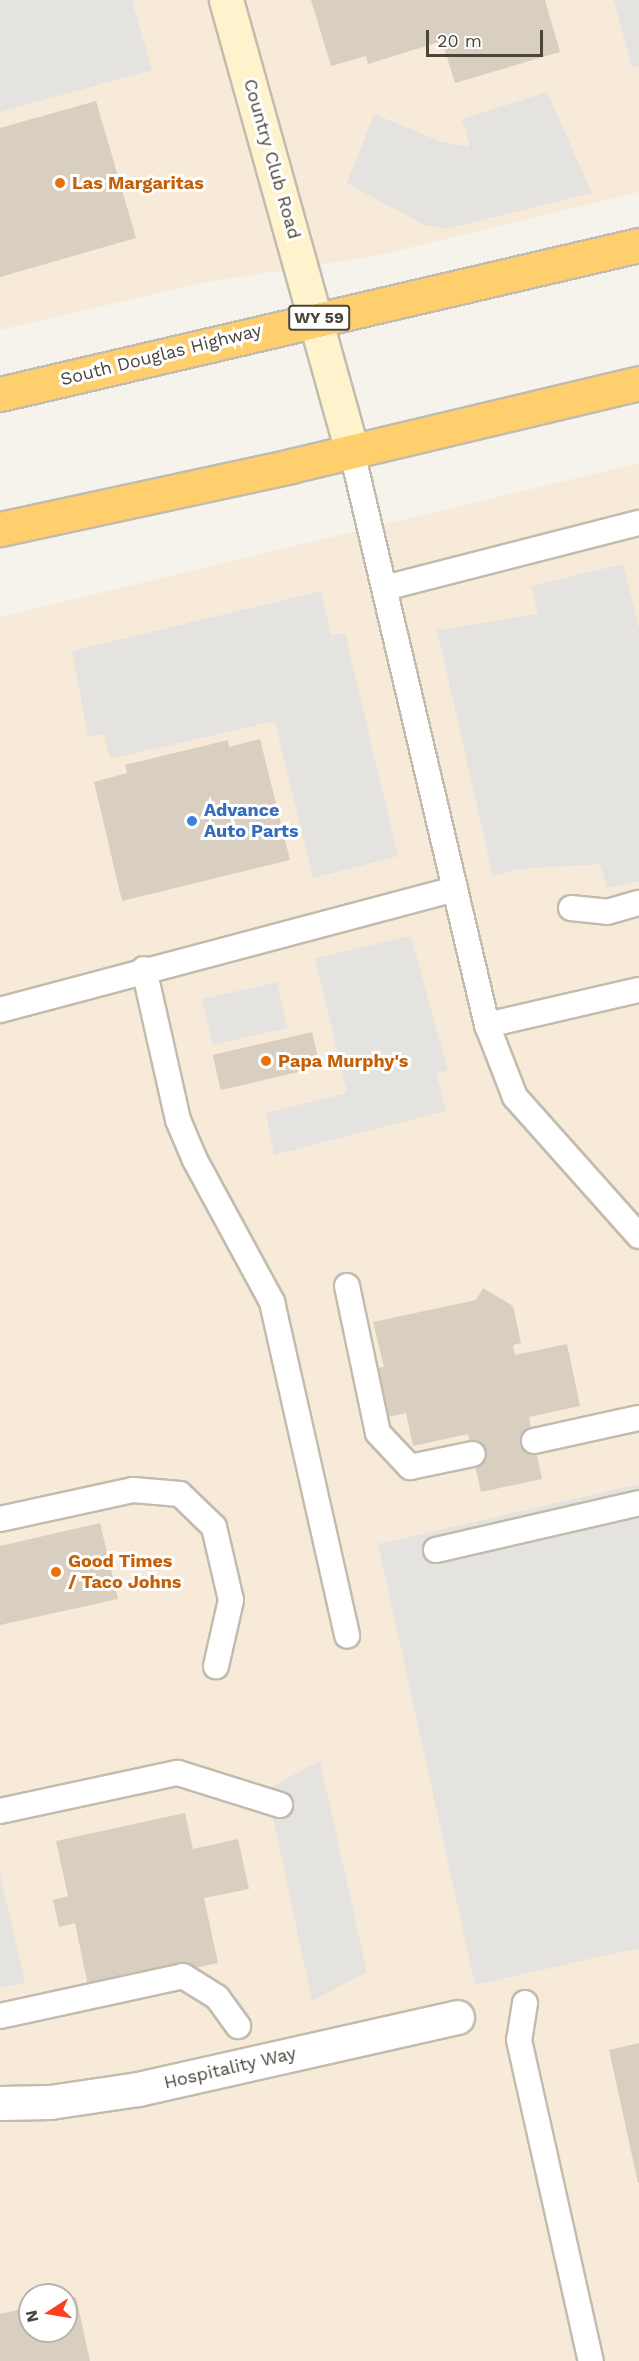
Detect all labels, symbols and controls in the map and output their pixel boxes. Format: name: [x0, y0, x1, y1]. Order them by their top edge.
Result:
scale bar: [429, 18, 546, 56]
text: 20 m: [437, 30, 482, 51]
street label: Country Club Road: [239, 76, 305, 242]
place label: Las Margaritas: [72, 172, 204, 194]
marker: Las Margaritas: [53, 176, 67, 190]
road number: WY 59: [288, 305, 350, 331]
street label: South Douglas Highway: [58, 320, 264, 390]
place label: Advance Auto Parts: [204, 800, 298, 842]
marker: Advance Auto Parts: [185, 814, 199, 828]
place label: Papa Murphy's: [278, 1050, 409, 1072]
marker: Papa Murphy's: [259, 1054, 273, 1068]
place label: Good Times / Taco Johns: [68, 1551, 182, 1594]
marker: Good Times / Taco Johns: [49, 1565, 63, 1579]
street label: Hospitality Way: [161, 2042, 299, 2094]
north arrow: [18, 2283, 78, 2343]
text: N: [21, 2309, 42, 2324]

